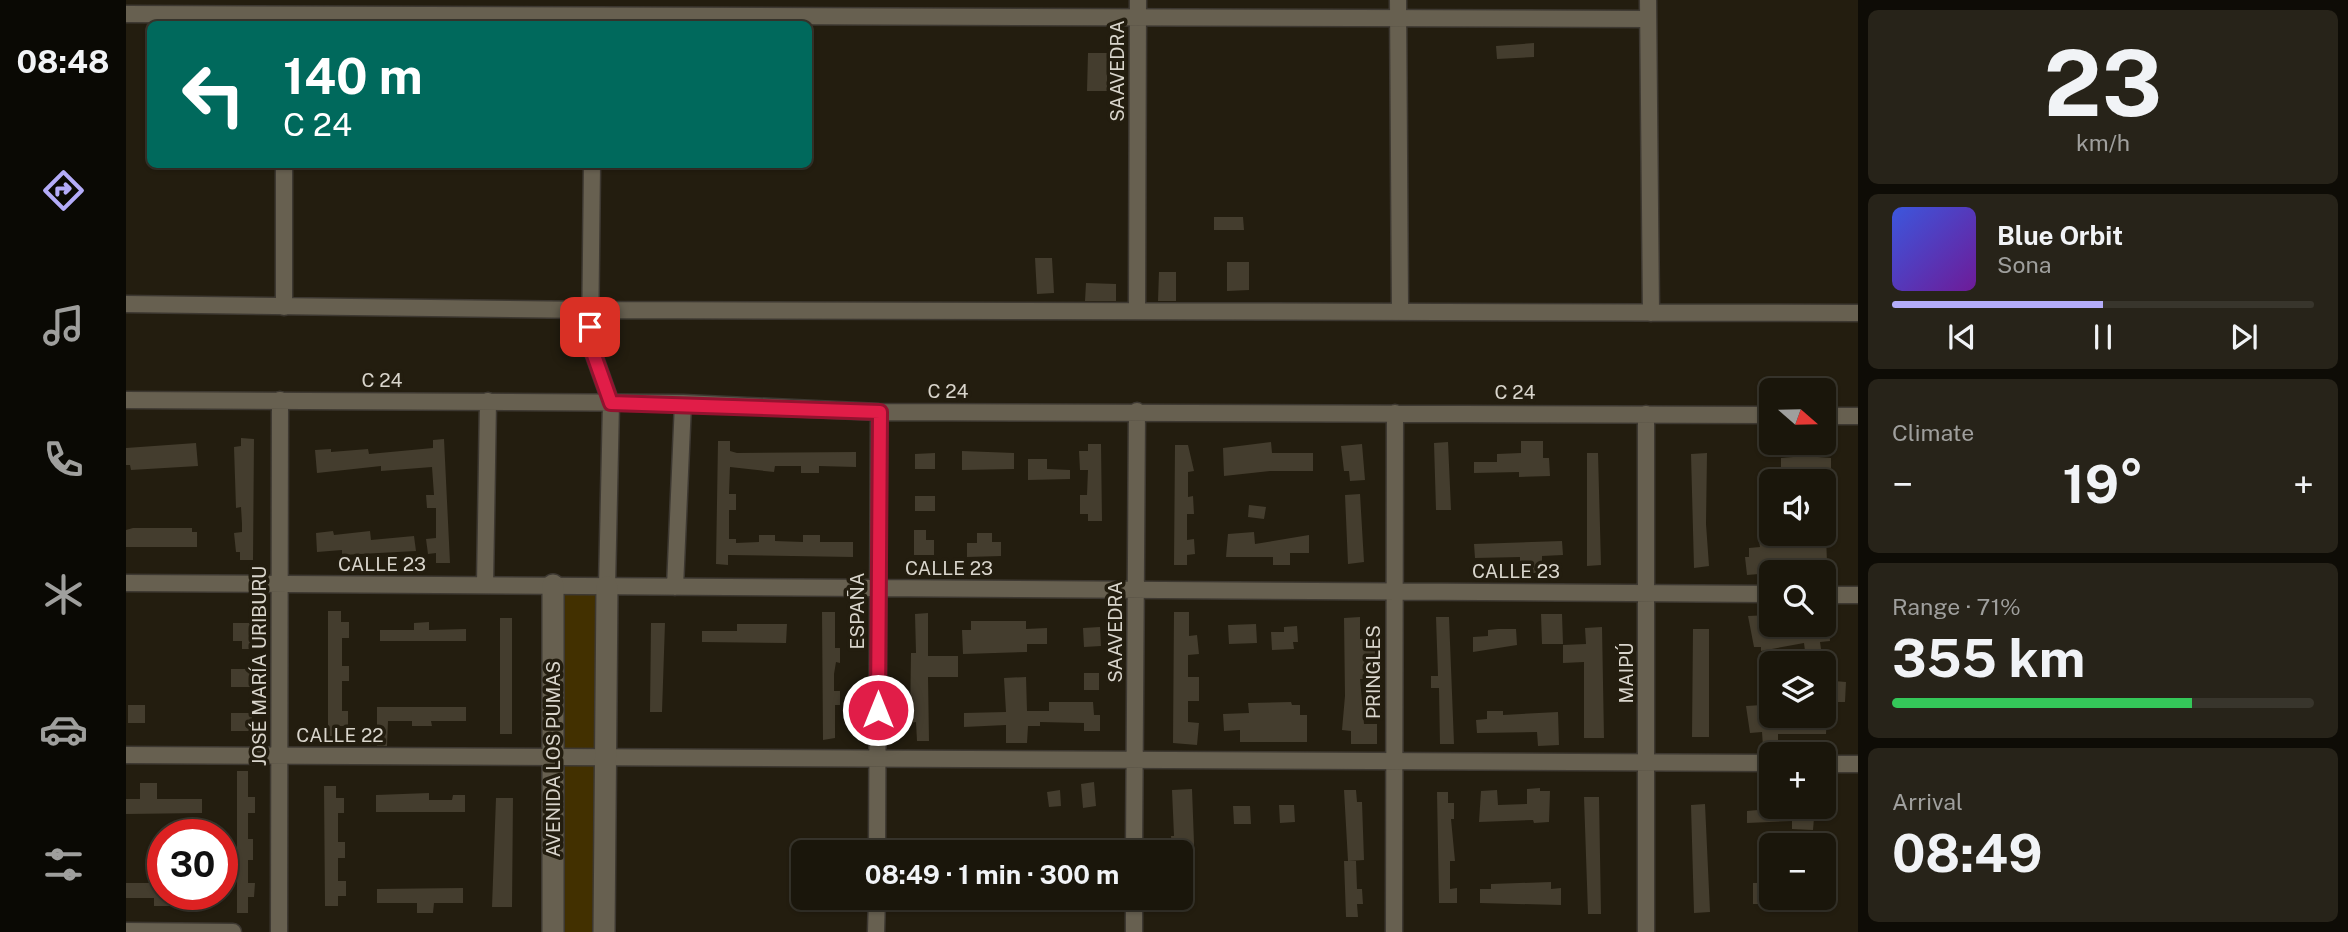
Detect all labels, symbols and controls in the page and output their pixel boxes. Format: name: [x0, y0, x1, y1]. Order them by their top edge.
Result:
street label: SAAVEDRA: [1106, 20, 1128, 122]
text: 23: [2044, 30, 2162, 136]
text: 08:48: [17, 43, 109, 80]
text: 140 m: [283, 47, 423, 105]
icon: left: [168, 49, 259, 140]
text: C 24: [283, 106, 352, 143]
text: km/h: [2076, 129, 2130, 156]
icon: directions: [39, 166, 88, 215]
text: Blue Orbit: [1997, 220, 2123, 251]
text: Sona: [1997, 251, 2051, 278]
pin: [560, 297, 620, 357]
icon: music: [39, 301, 88, 350]
icon: arrive: [571, 308, 609, 346]
icon: previous: [1943, 318, 1981, 356]
icon: pause: [2084, 318, 2122, 356]
icon: next: [2225, 318, 2263, 356]
street label: C 24: [362, 369, 403, 391]
north arrow: [1759, 378, 1836, 455]
map controls: [1759, 378, 1836, 910]
street label: C 24: [928, 380, 969, 402]
street label: C 24: [1495, 381, 1536, 403]
text: Climate: [1892, 419, 1974, 446]
icon: phone: [39, 435, 88, 484]
text: 19°: [2062, 454, 2144, 515]
text: −: [1892, 462, 1913, 507]
text: +: [2293, 462, 2314, 507]
button: sound: [1759, 469, 1836, 546]
street label: CALLE 23: [338, 553, 426, 575]
street label: CALLE 23: [905, 557, 993, 579]
street label: CALLE 23: [1472, 560, 1560, 582]
button: search: [1759, 560, 1836, 637]
street label: JOSÉ MARÍA URIBURU: [248, 566, 270, 766]
icon: climate: [39, 570, 88, 619]
street label: ESPAÑA: [846, 573, 868, 649]
street label: SAAVEDRA: [1104, 581, 1126, 683]
text: Range · 71%: [1892, 593, 2021, 620]
street label: PRINGLES: [1362, 625, 1384, 719]
text: 355 km: [1892, 628, 2085, 689]
street label: MAIPÚ: [1615, 642, 1637, 704]
button: layers: [1759, 651, 1836, 728]
street label: AVENIDA LOS PUMAS: [542, 661, 564, 857]
position arrow: [841, 673, 915, 747]
icon: car: [39, 705, 88, 754]
street label: CALLE 22: [296, 724, 384, 746]
button: +: [1759, 742, 1836, 819]
text: Arrival: [1892, 788, 1963, 815]
speed limit sign: 30: [147, 819, 238, 910]
text: 08:49: [1892, 823, 2042, 884]
button: −: [1759, 833, 1836, 910]
icon: filters: [39, 840, 88, 889]
text: 08:49 · 1 min · 300 m: [865, 859, 1119, 890]

